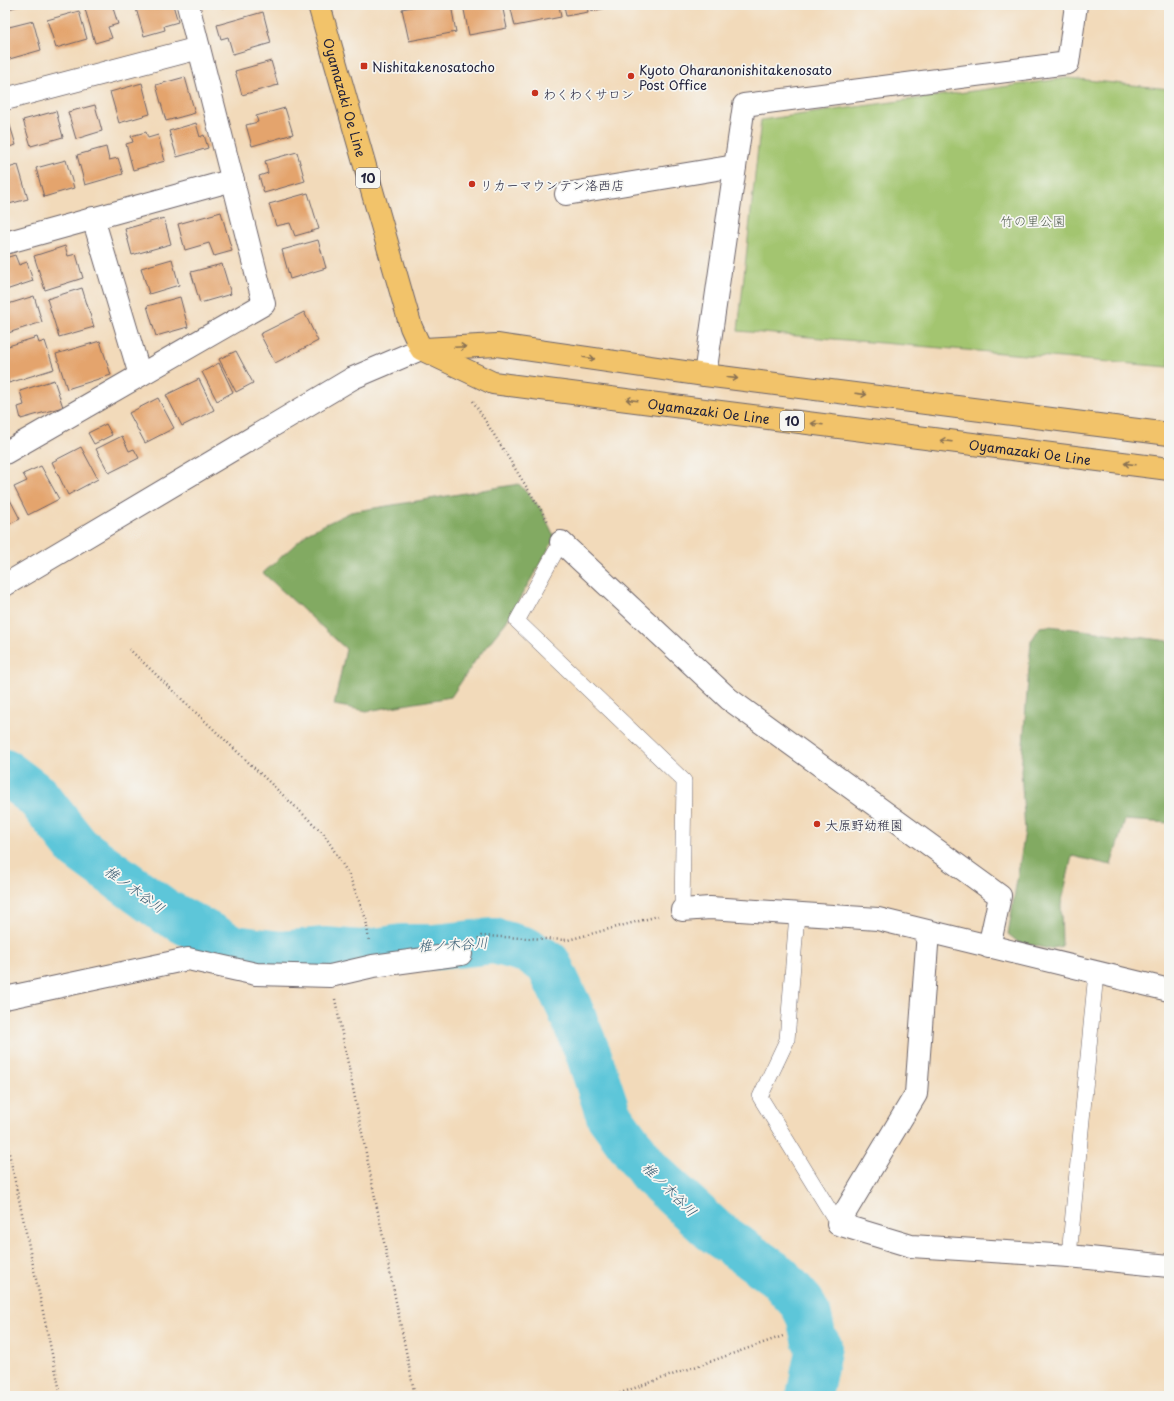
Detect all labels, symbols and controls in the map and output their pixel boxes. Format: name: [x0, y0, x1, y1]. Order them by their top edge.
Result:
street label: Oyamazaki Oe Line: [319, 36, 371, 159]
place label: Nishitakenosatocho: [372, 57, 495, 76]
place label: Kyoto Oharanonishitakenosato Post Office: [639, 60, 832, 94]
marker: Nishitakenosatocho: [359, 61, 369, 71]
marker: Kyoto Oharanonishitakenosato Post Office: [626, 71, 636, 81]
place label: わくわくサロン: [543, 84, 634, 103]
marker: わくわくサロン: [530, 88, 540, 98]
road number: 10: [356, 168, 380, 188]
place label: リカーマウンテン洛西店: [480, 175, 624, 194]
marker: リカーマウンテン洛西店: [467, 179, 477, 189]
park label: 竹の里公園: [1000, 211, 1066, 230]
one-way arrow: [453, 343, 466, 351]
one-way arrow: [582, 354, 595, 362]
one-way arrow: [725, 374, 738, 382]
one-way arrow: [854, 391, 867, 398]
street label: Oyamazaki Oe Line: [646, 393, 771, 428]
one-way arrow: [626, 397, 639, 404]
road number: 10: [780, 411, 804, 431]
one-way arrow: [811, 420, 824, 428]
street label: Oyamazaki Oe Line: [968, 434, 1092, 469]
one-way arrow: [940, 437, 953, 444]
one-way arrow: [1124, 460, 1137, 468]
place label: 大原野幼稚園: [825, 815, 903, 834]
marker: 大原野幼稚園: [812, 819, 822, 829]
water label: 椎ノ木谷川: [101, 860, 169, 918]
water label: 椎ノ木谷川: [417, 932, 489, 956]
water label: 椎ノ木谷川: [638, 1157, 702, 1221]

